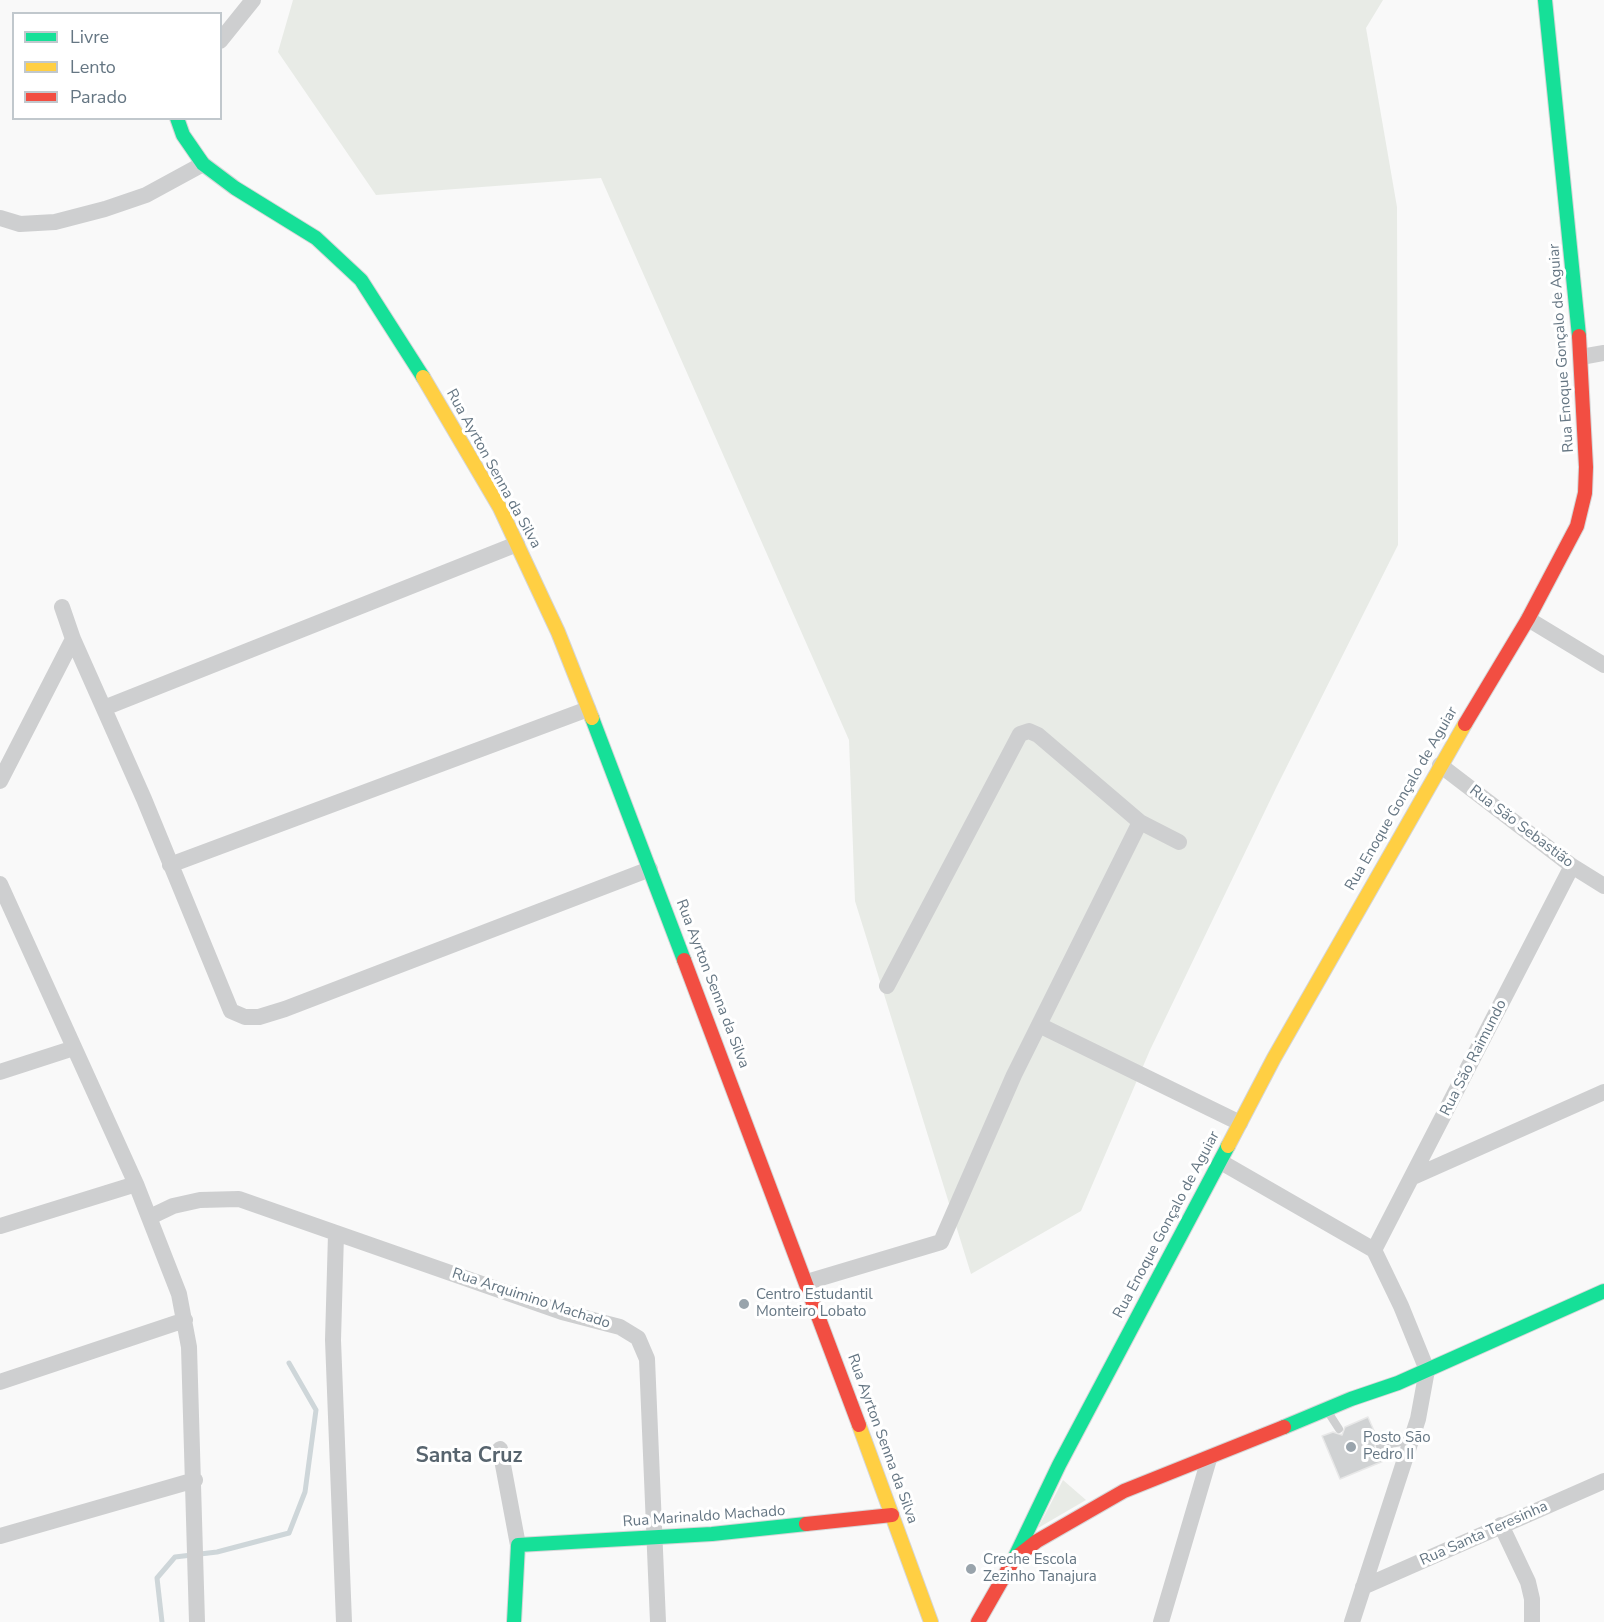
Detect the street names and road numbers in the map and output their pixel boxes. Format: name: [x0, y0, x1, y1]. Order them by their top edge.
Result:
street label: Rua Enoque Gonçalo de Aguiar: [1546, 243, 1578, 453]
street label: Rua Ayrton Senna da Silva: [442, 386, 544, 552]
street label: Rua Enoque Gonçalo de Aguiar: [1342, 704, 1462, 894]
street label: Rua São Sebastião: [1465, 782, 1577, 872]
street label: Rua Ayrton Senna da Silva: [671, 897, 753, 1071]
street label: Rua São Raimundo: [1437, 997, 1511, 1119]
street label: Rua Enoque Gonçalo de Aguiar: [1110, 1128, 1224, 1322]
street label: Rua Arquimino Machado: [450, 1265, 612, 1333]
street label: Rua Ayrton Senna da Silva: [843, 1352, 921, 1526]
street label: Rua Santa Teresinha: [1417, 1498, 1551, 1570]
street label: Rua Marinaldo Machado: [622, 1502, 786, 1532]

